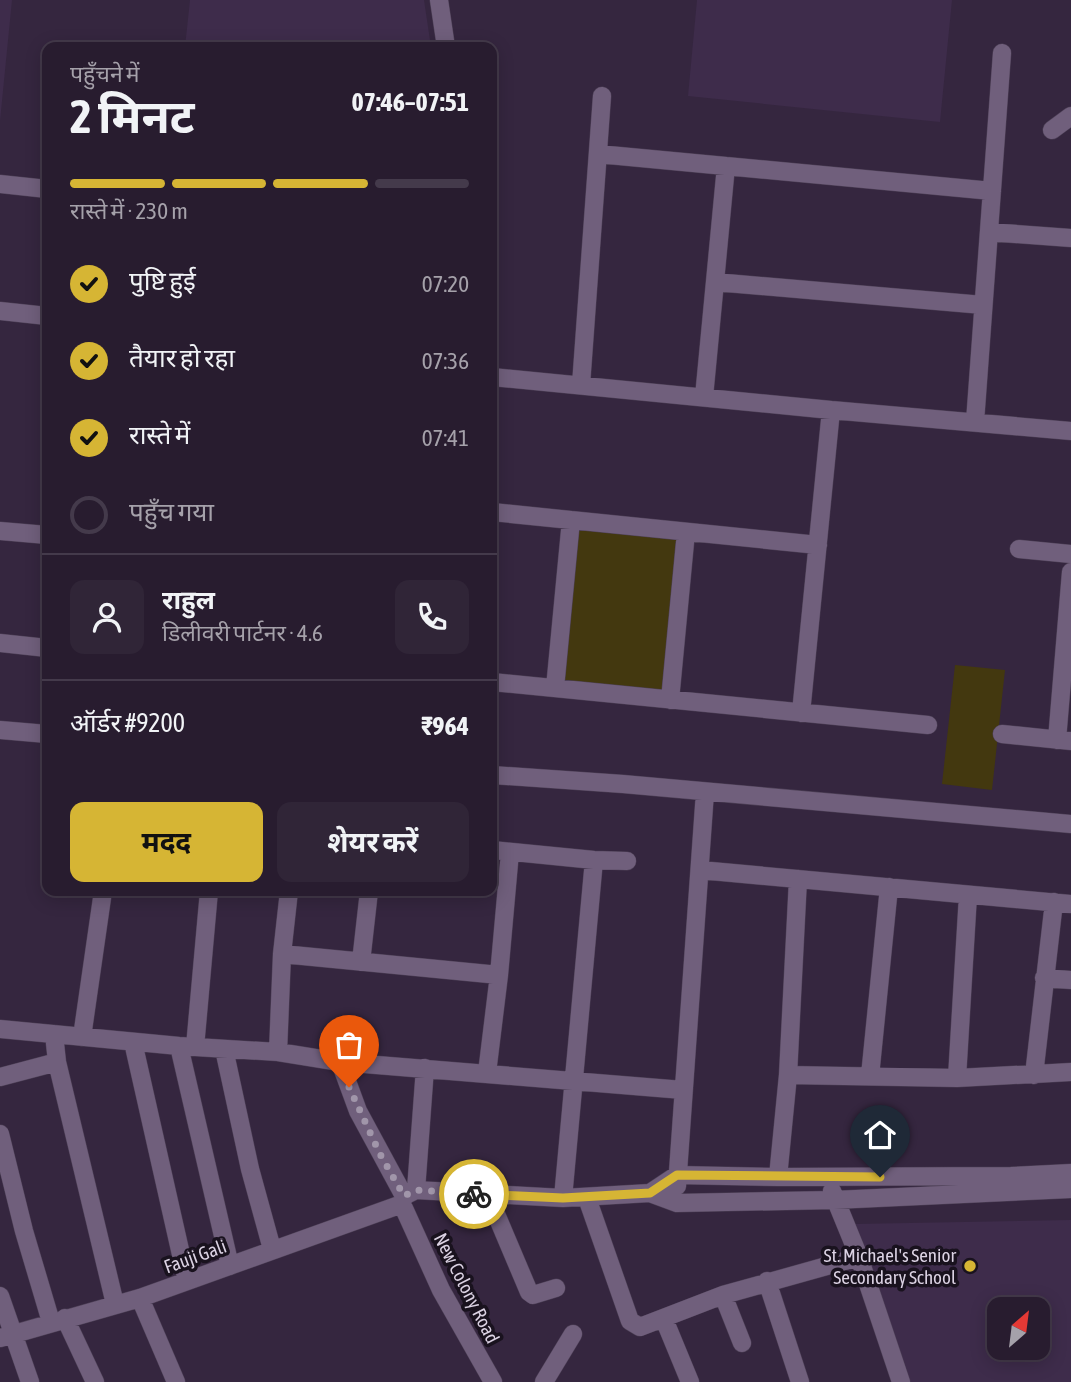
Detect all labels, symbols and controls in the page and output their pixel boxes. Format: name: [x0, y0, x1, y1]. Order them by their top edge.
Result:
text: पहुँचने में: [70, 61, 140, 87]
text: 07:46–07:51: [352, 87, 469, 117]
text: 2 मिनट: [70, 90, 194, 143]
text: रास्ते में · 230 m: [70, 198, 188, 224]
icon: check: [70, 265, 108, 303]
text: पुष्टि हुई: [129, 266, 196, 296]
text: 07:20: [422, 271, 469, 297]
icon: check: [70, 342, 108, 380]
text: तैयार हो रहा: [129, 343, 235, 373]
text: 07:36: [422, 348, 469, 374]
icon: check: [70, 419, 108, 457]
text: रास्ते में: [129, 420, 190, 450]
text: 07:41: [422, 425, 469, 451]
text: पहुँच गया: [129, 497, 214, 527]
button: person: [70, 580, 144, 654]
button: phone: [395, 580, 469, 654]
text: राहुल: [162, 585, 215, 615]
text: डिलीवरी पार्टनर · 4.6: [162, 620, 323, 646]
text: ऑर्डर #9200: [70, 708, 185, 738]
text: ₹964: [421, 711, 469, 741]
button: मदद: [70, 802, 263, 882]
button: शेयर करें: [277, 802, 469, 882]
pin: [319, 1015, 379, 1087]
icon: bag: [330, 1026, 368, 1064]
pin: [850, 1105, 910, 1177]
icon: home: [861, 1116, 899, 1154]
courier: [439, 1159, 509, 1229]
icon: bike: [455, 1175, 493, 1213]
street label: New Colony Road: [430, 1229, 504, 1347]
street label: Fauji Gali: [161, 1235, 229, 1277]
place label: St. Michael's Senior Secondary School: [824, 1244, 956, 1288]
marker: St. Michael's Senior Secondary School: [962, 1258, 978, 1274]
north arrow: [987, 1297, 1050, 1360]
map controls: [987, 1297, 1050, 1360]

